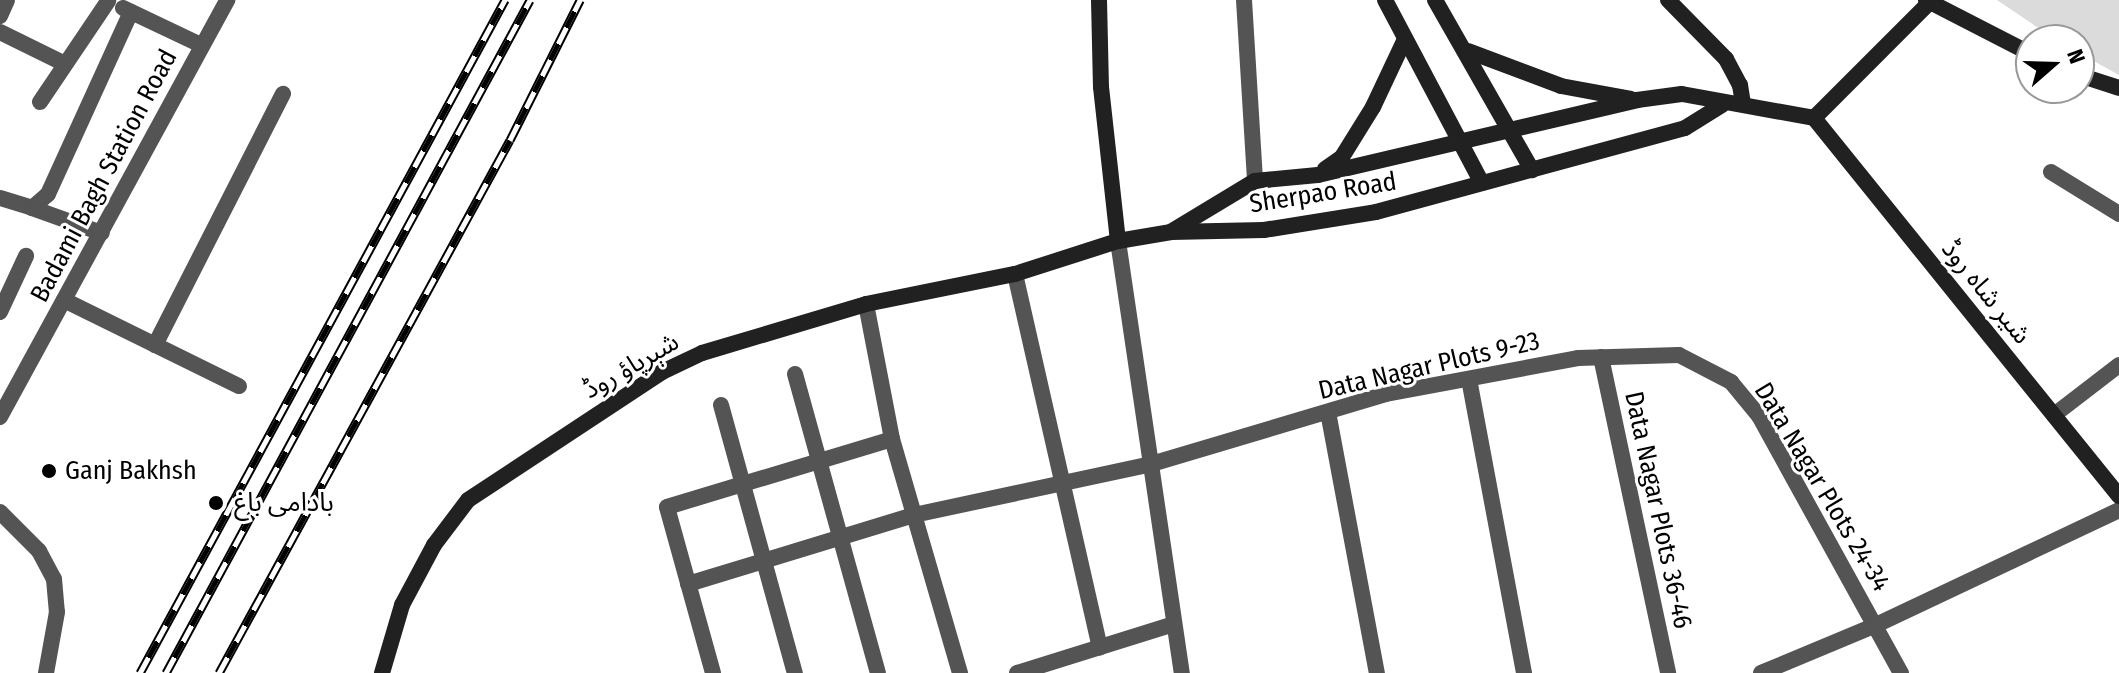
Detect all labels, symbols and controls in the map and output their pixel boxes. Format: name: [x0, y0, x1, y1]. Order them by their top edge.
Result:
north arrow: [2015, 24, 2095, 104]
street label: Badami Bagh Station Road: [24, 44, 184, 308]
text: N: [2061, 45, 2091, 67]
street label: Sherpao Road: [1247, 166, 1399, 220]
street label: شیر شاہ روڈ: [1935, 234, 2037, 350]
street label: Data Nagar Plots 9-23: [1315, 325, 1543, 407]
street label: شېرپاؤ روڈ: [578, 326, 684, 406]
street label: Data Nagar Plots 24-34: [1747, 377, 1897, 597]
street label: Data Nagar Plots 36-46: [1618, 389, 1698, 631]
place label: Ganj Bakhsh: [65, 455, 197, 487]
marker: Ganj Bakhsh: [40, 462, 58, 480]
place label: بادامی باغ: [234, 487, 334, 519]
marker: بادامی باغ: [205, 492, 227, 514]

